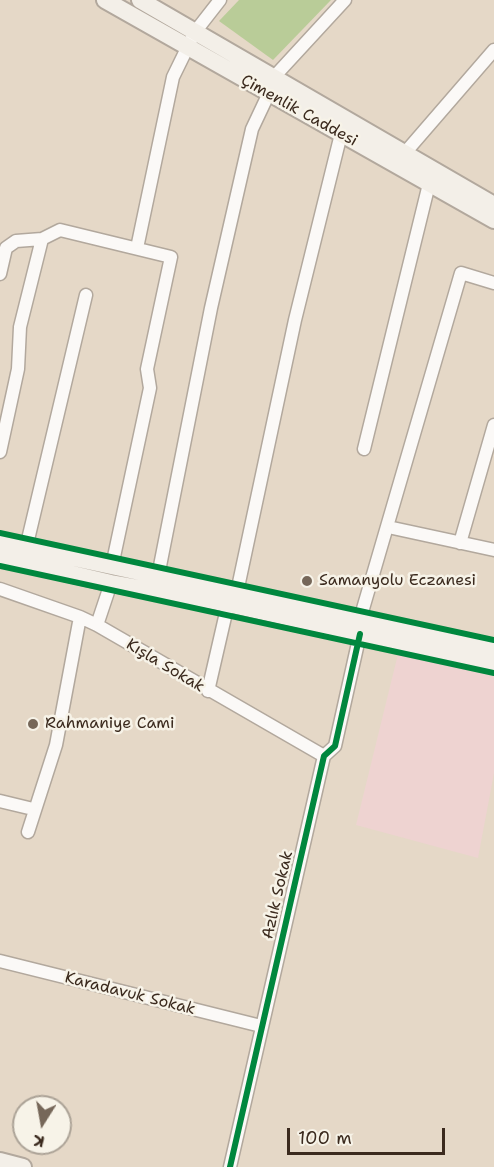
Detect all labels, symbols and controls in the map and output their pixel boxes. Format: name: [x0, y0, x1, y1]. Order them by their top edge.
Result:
street label: Çimenlik Caddesi: [237, 71, 361, 151]
place label: Samanyolu Eczanesi: [319, 571, 476, 591]
marker: Samanyolu Eczanesi: [300, 574, 314, 588]
street label: Kışla Sokak: [122, 635, 208, 697]
place label: Rahmaniye Cami: [45, 714, 175, 734]
marker: Rahmaniye Cami: [26, 717, 40, 731]
street label: Azlık Sokak: [259, 849, 297, 941]
street label: Karadavuk Sokak: [63, 968, 197, 1020]
north arrow: [12, 1095, 72, 1155]
scale bar: [290, 1116, 448, 1154]
text: 100 m: [298, 1126, 352, 1150]
text: K: [31, 1130, 46, 1153]

